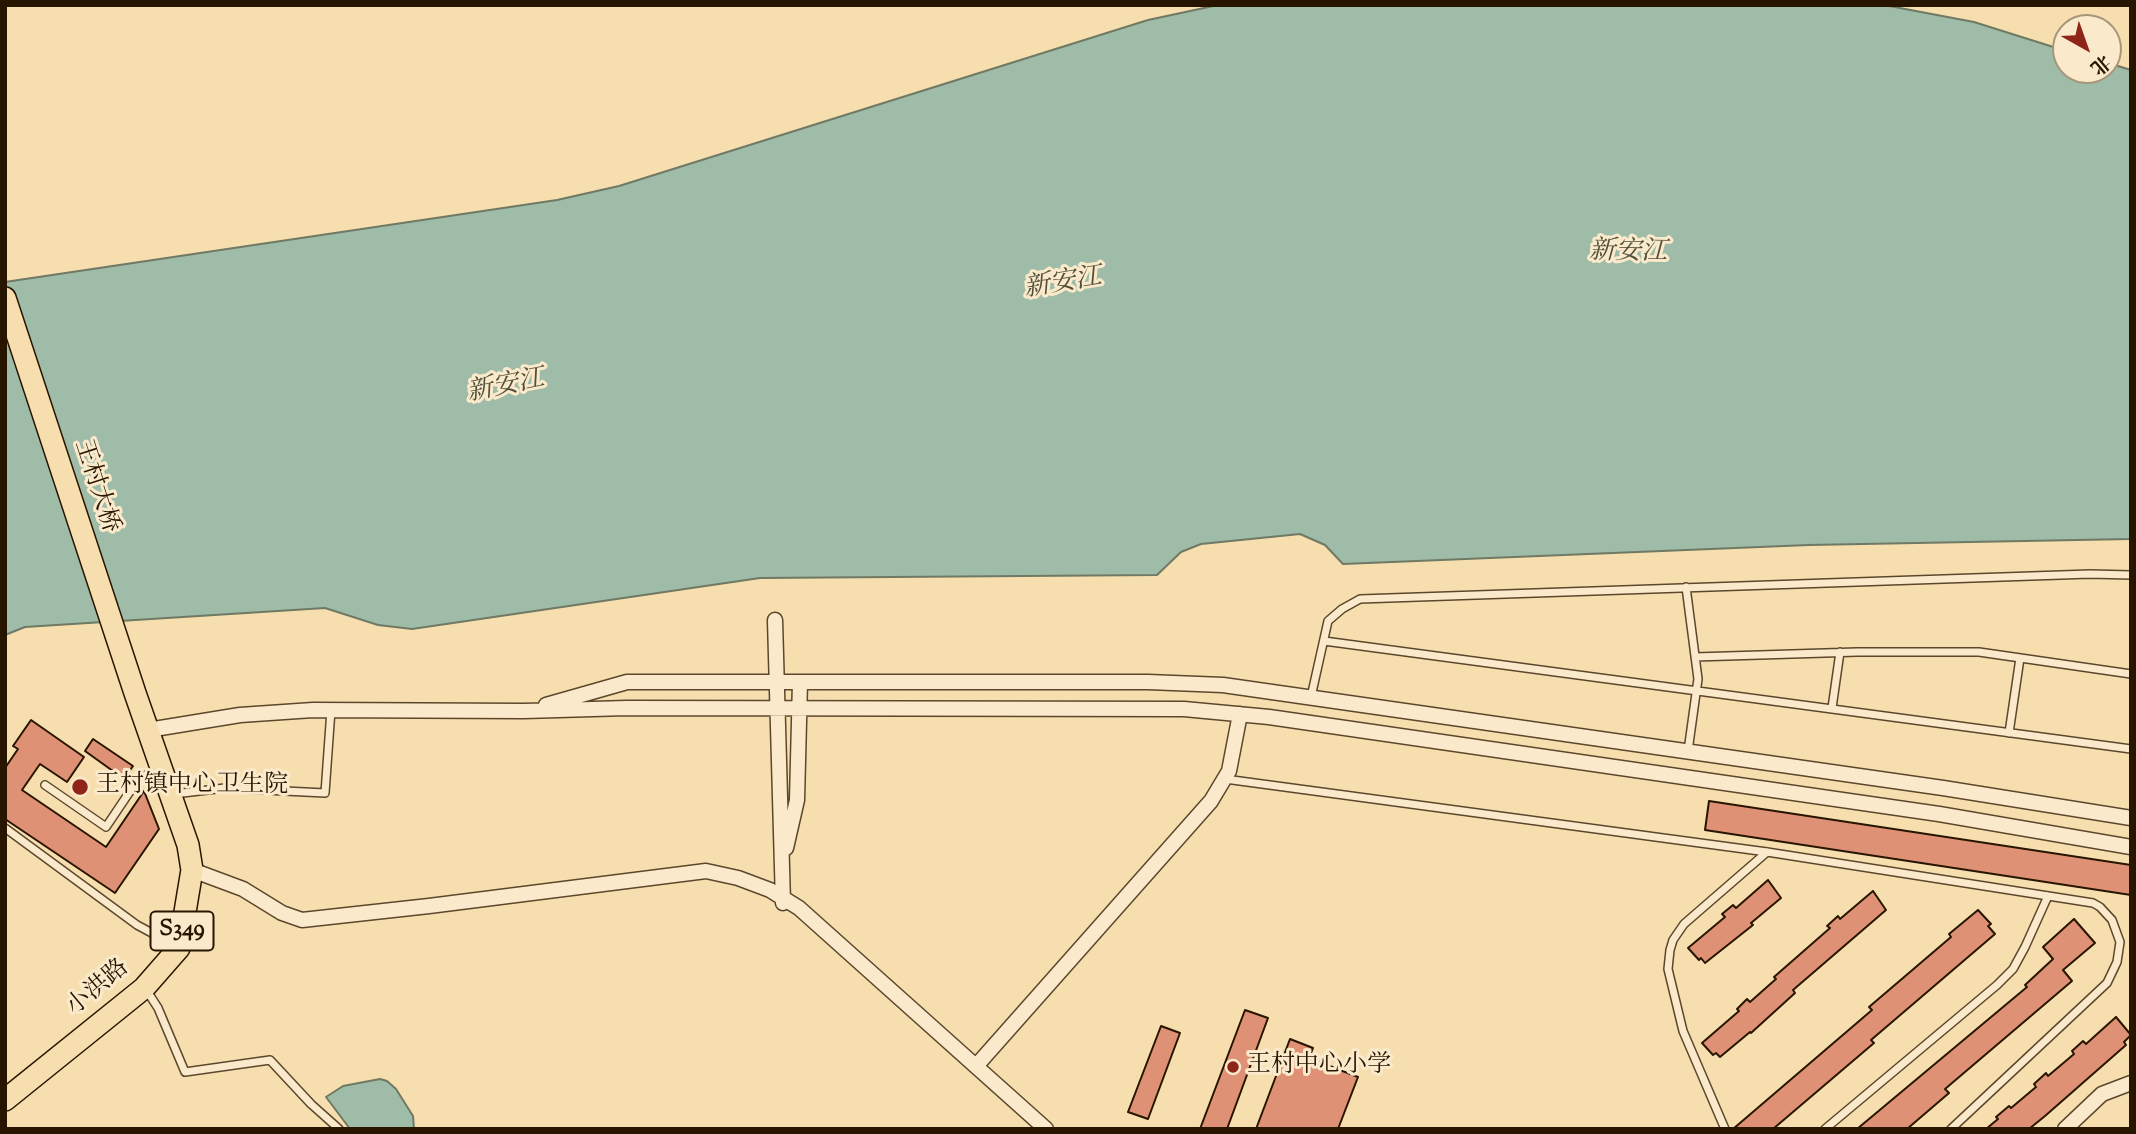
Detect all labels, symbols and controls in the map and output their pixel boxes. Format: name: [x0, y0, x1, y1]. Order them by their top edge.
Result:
north arrow: [2052, 14, 2122, 84]
text: 北: [2084, 47, 2116, 80]
water label: 新安江: [1589, 238, 1667, 270]
water label: 新安江: [1022, 263, 1104, 307]
water label: 新安江: [465, 365, 547, 411]
street label: 王村大桥: [66, 437, 124, 537]
place label: 王村镇中心卫生院: [96, 773, 288, 801]
marker: 王村镇中心卫生院: [70, 777, 90, 797]
road number: S349: [150, 912, 214, 950]
street label: 小洪路: [62, 955, 136, 1023]
place label: 王村中心小学: [1247, 1053, 1391, 1081]
marker: 王村中心小学: [1225, 1059, 1241, 1075]

